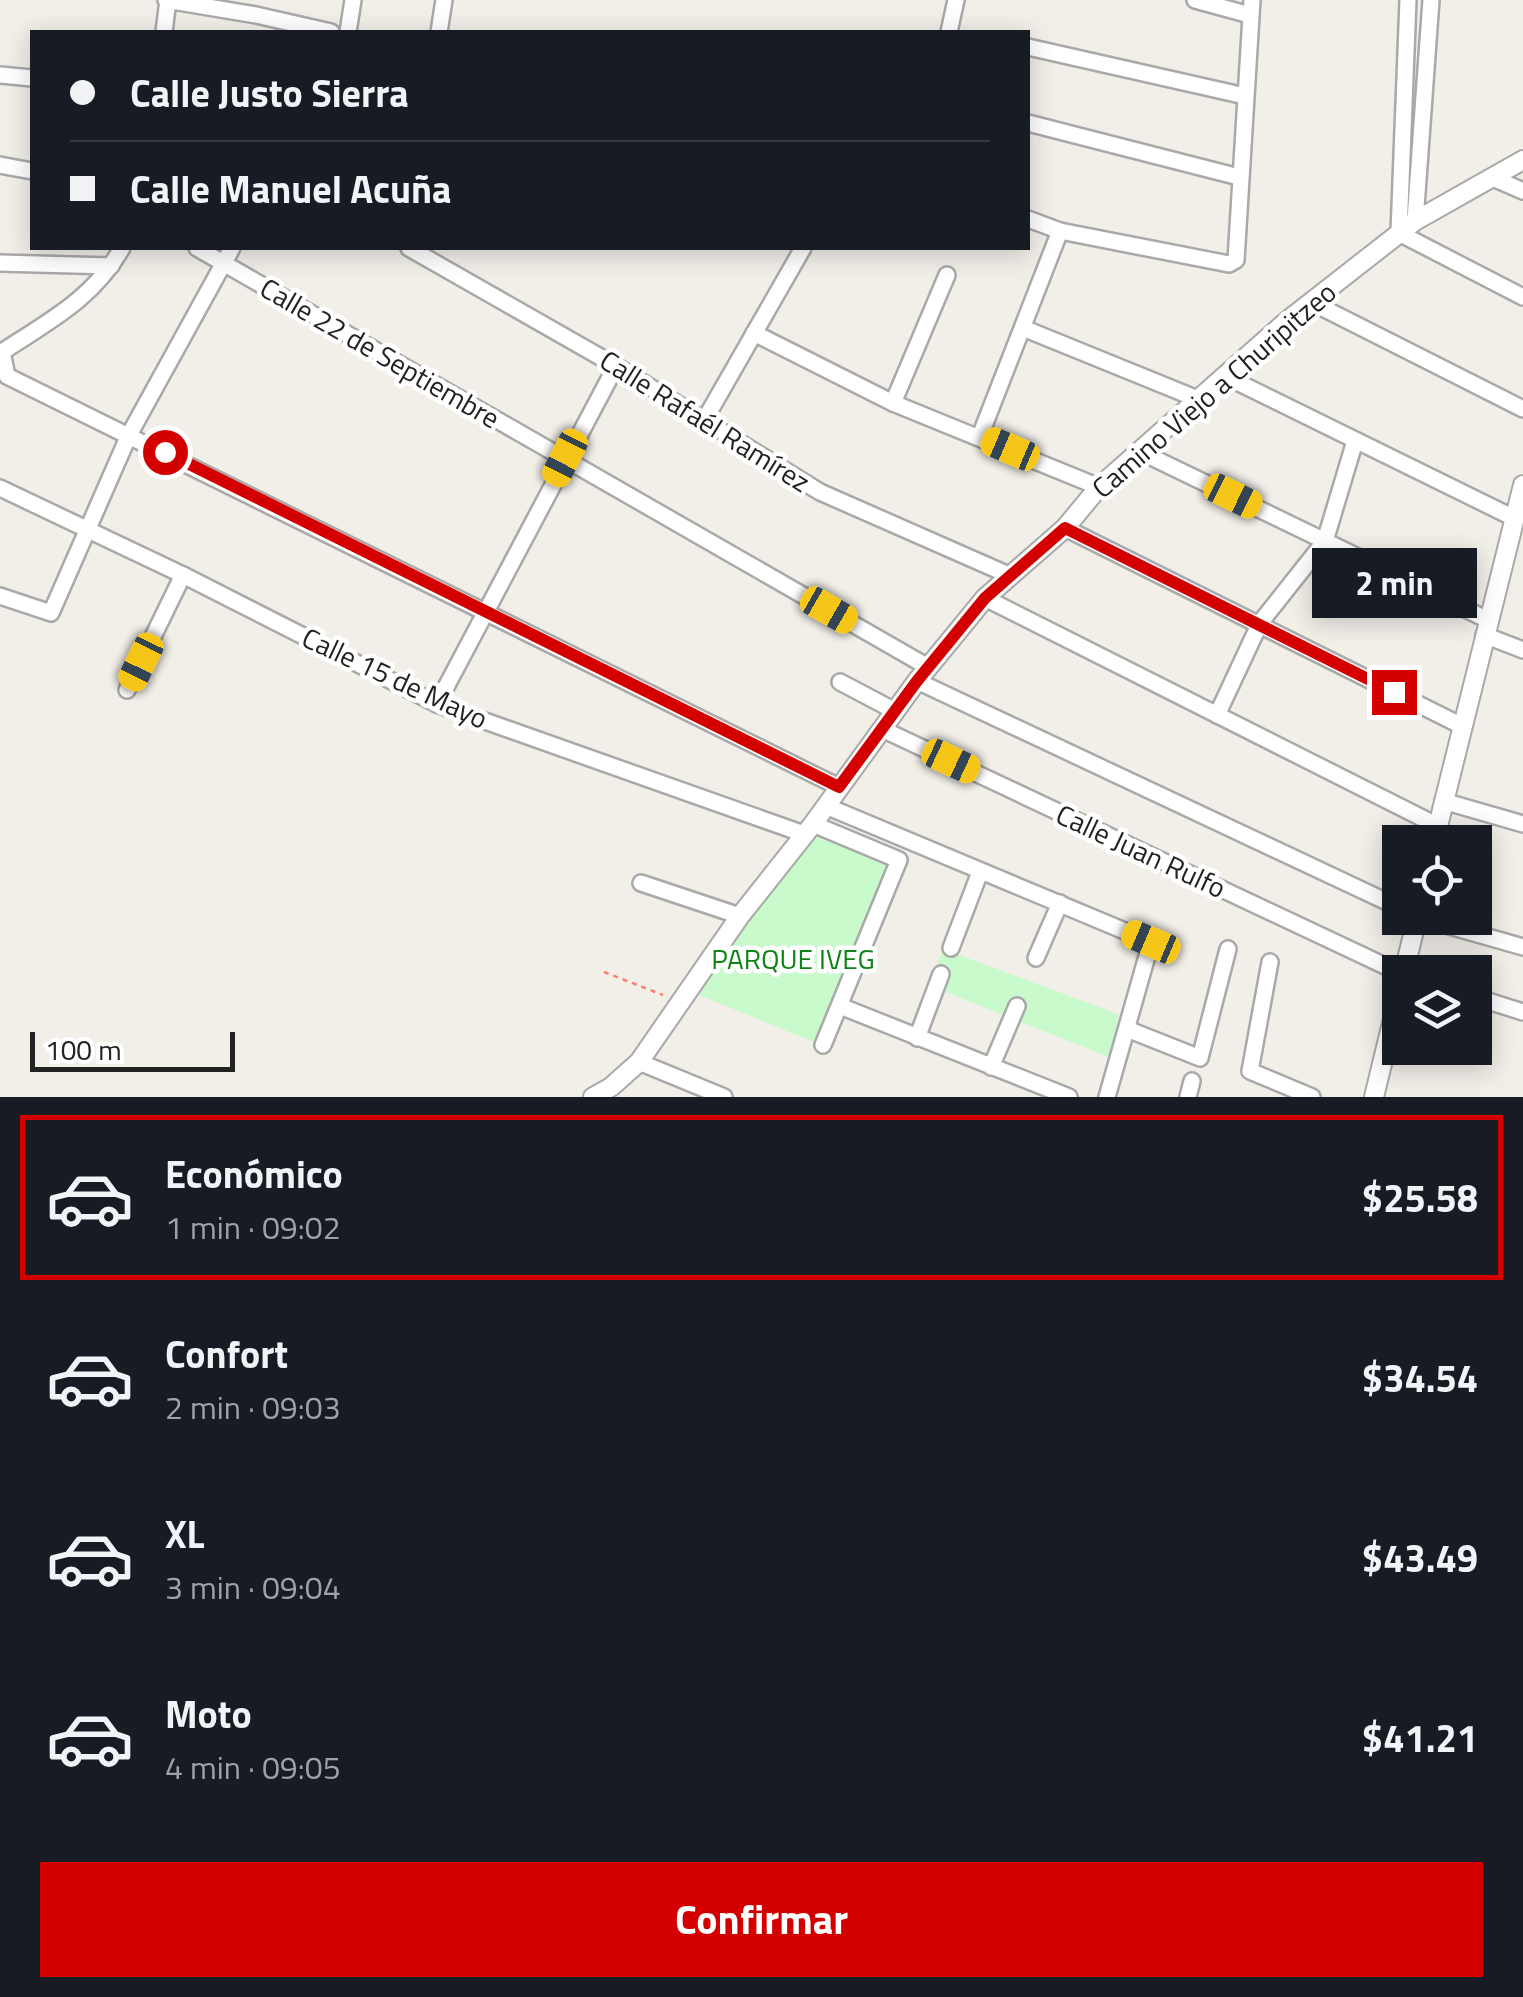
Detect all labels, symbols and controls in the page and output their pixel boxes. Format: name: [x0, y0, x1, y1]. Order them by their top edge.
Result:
text: Calle Justo Sierra: [130, 64, 409, 122]
text: Calle Manuel Acuña: [130, 160, 451, 218]
street label: Calle 22 de Septiembre: [252, 266, 508, 439]
street label: Camino Viejo a Churipitzeo: [1082, 271, 1345, 508]
street label: Calle Rafaél Ramírez: [592, 339, 819, 503]
car: [977, 423, 1043, 475]
car: [538, 424, 592, 492]
route start: [143, 430, 188, 475]
car: [1199, 469, 1267, 523]
callout: 2 min: [1312, 547, 1476, 617]
text: 2 min: [1356, 559, 1433, 607]
car: [796, 582, 862, 638]
street label: Calle 15 de Mayo: [295, 616, 495, 739]
car: [114, 628, 168, 696]
route end: [1372, 670, 1417, 715]
car: [917, 735, 985, 787]
street label: Calle Juan Rulfo: [1049, 792, 1233, 909]
map controls: [1382, 825, 1492, 1065]
button: locate: [1382, 825, 1492, 935]
car: [1118, 916, 1184, 968]
park label: PARQUE IVEG: [711, 937, 875, 980]
button: layers: [1382, 955, 1492, 1065]
scale bar: [30, 1027, 235, 1072]
text: 100 m: [45, 1028, 122, 1071]
text: Económico: [165, 1145, 343, 1203]
icon: car: [45, 1153, 135, 1243]
text: $25.58: [1362, 1169, 1478, 1227]
text: 1 min · 09:02: [165, 1203, 341, 1251]
text: Confort: [165, 1325, 288, 1383]
icon: car: [45, 1333, 135, 1423]
text: $34.54: [1362, 1349, 1478, 1407]
text: 2 min · 09:03: [165, 1383, 341, 1431]
text: XL: [165, 1505, 205, 1563]
icon: car: [45, 1513, 135, 1603]
text: $43.49: [1362, 1529, 1478, 1587]
text: 3 min · 09:04: [165, 1563, 341, 1611]
text: Moto: [165, 1685, 252, 1743]
icon: car: [45, 1693, 135, 1783]
text: $41.21: [1362, 1709, 1478, 1767]
text: 4 min · 09:05: [165, 1743, 341, 1791]
button: Confirmar: [40, 1862, 1483, 1977]

